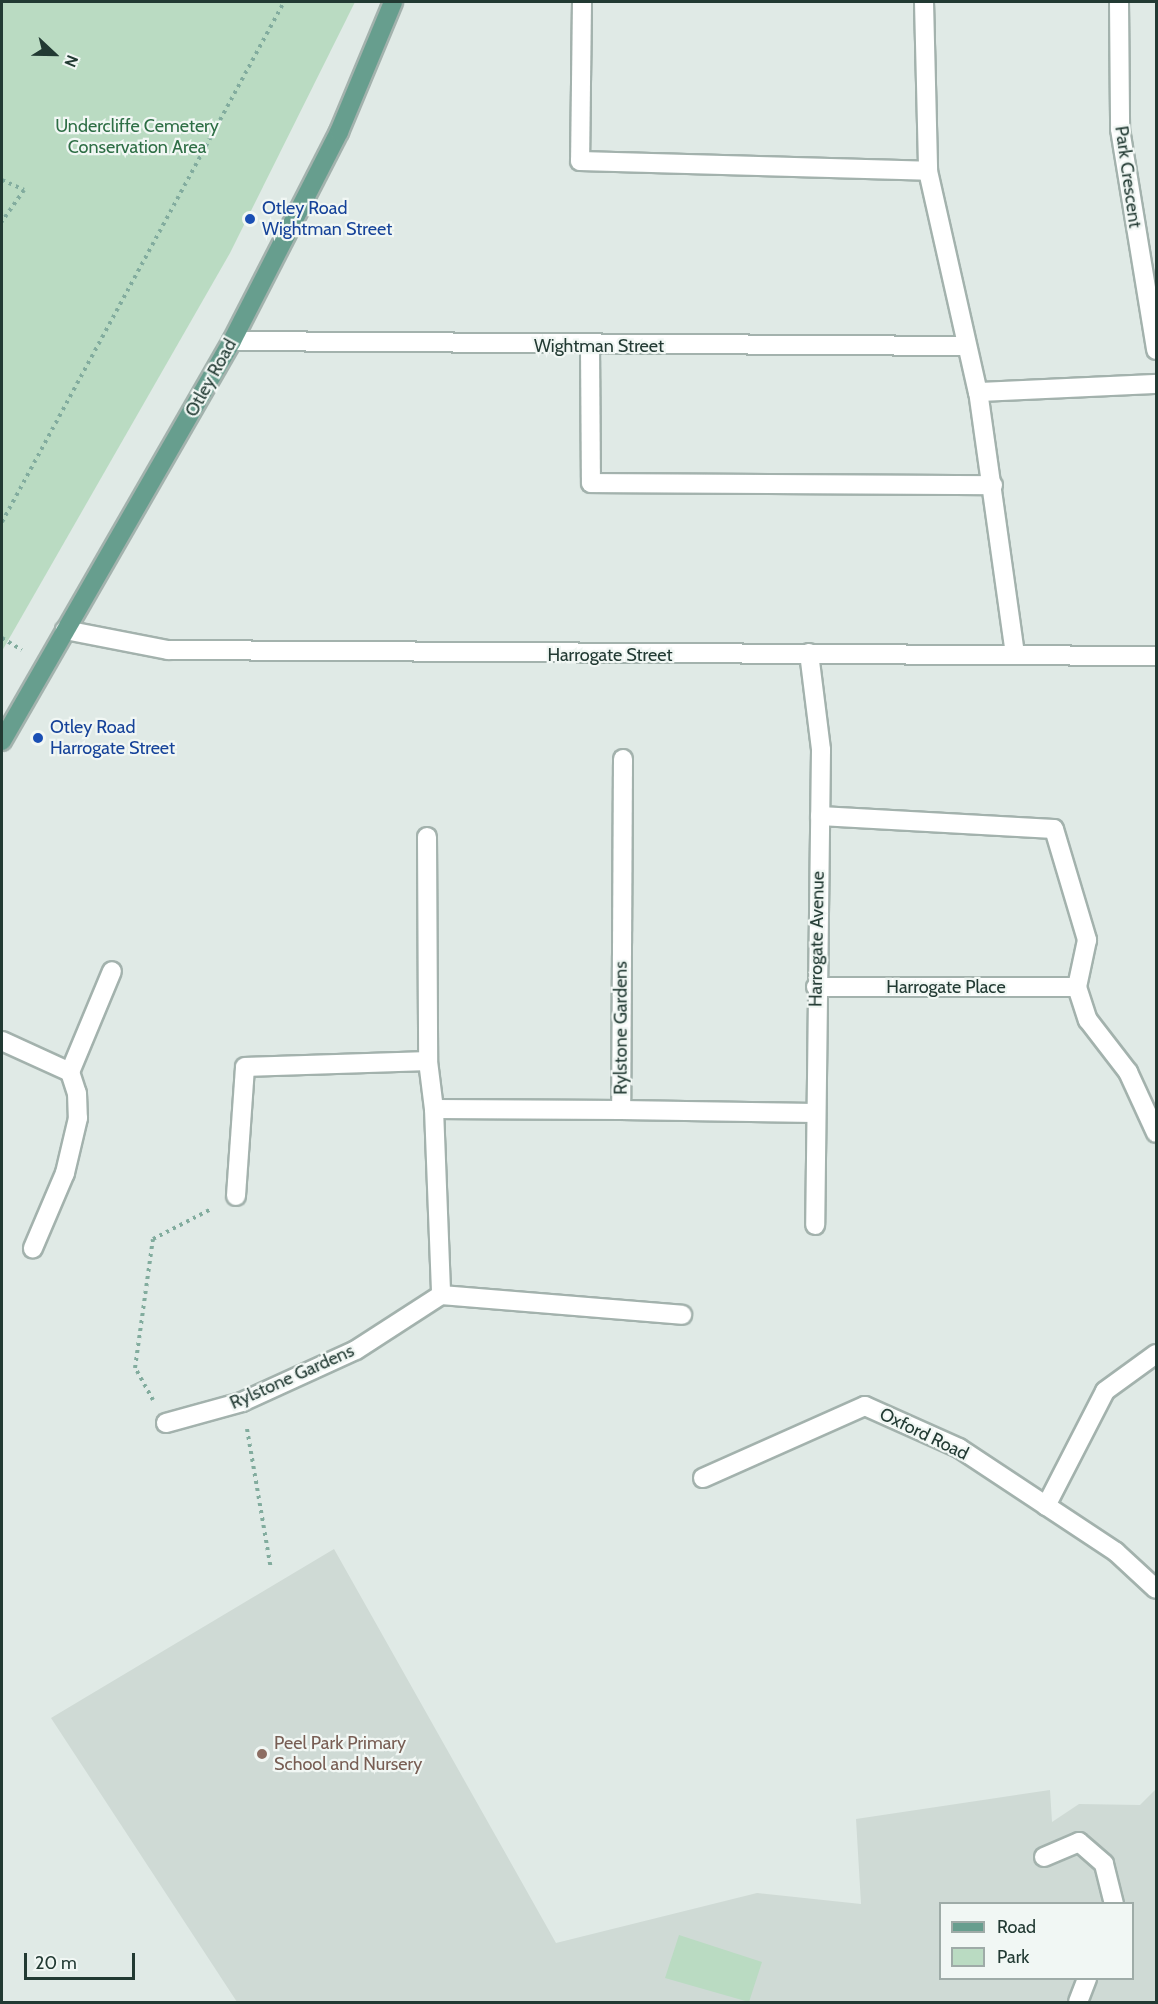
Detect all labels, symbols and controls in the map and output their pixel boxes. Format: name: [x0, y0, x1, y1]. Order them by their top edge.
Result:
north arrow: [24, 24, 84, 84]
text: N: [60, 52, 82, 70]
park label: Undercliffe Cemetery Conservation Area: [55, 116, 219, 158]
street label: Park Crescent: [1110, 125, 1146, 229]
place label: Otley Road Wightman Street: [262, 198, 392, 240]
marker: Otley Road Wightman Street: [243, 212, 257, 226]
street label: Otley Road: [181, 335, 241, 421]
street label: Wightman Street: [534, 335, 664, 357]
street label: Harrogate Street: [547, 644, 673, 666]
place label: Otley Road Harrogate Street: [50, 717, 175, 760]
marker: Otley Road Harrogate Street: [31, 731, 45, 745]
street label: Harrogate Avenue: [805, 871, 829, 1007]
street label: Rylstone Gardens: [610, 961, 632, 1095]
street label: Harrogate Place: [886, 976, 1006, 998]
street label: Rylstone Gardens: [227, 1340, 357, 1414]
street label: Oxford Road: [876, 1403, 972, 1465]
place label: Peel Park Primary School and Nursery: [274, 1733, 422, 1776]
marker: Peel Park Primary School and Nursery: [255, 1747, 269, 1761]
legend: [939, 1902, 1134, 1980]
text: Road: [997, 1916, 1036, 1938]
scale bar: [27, 1941, 138, 1979]
text: Park: [997, 1946, 1029, 1968]
text: 20 m: [35, 1952, 77, 1974]

